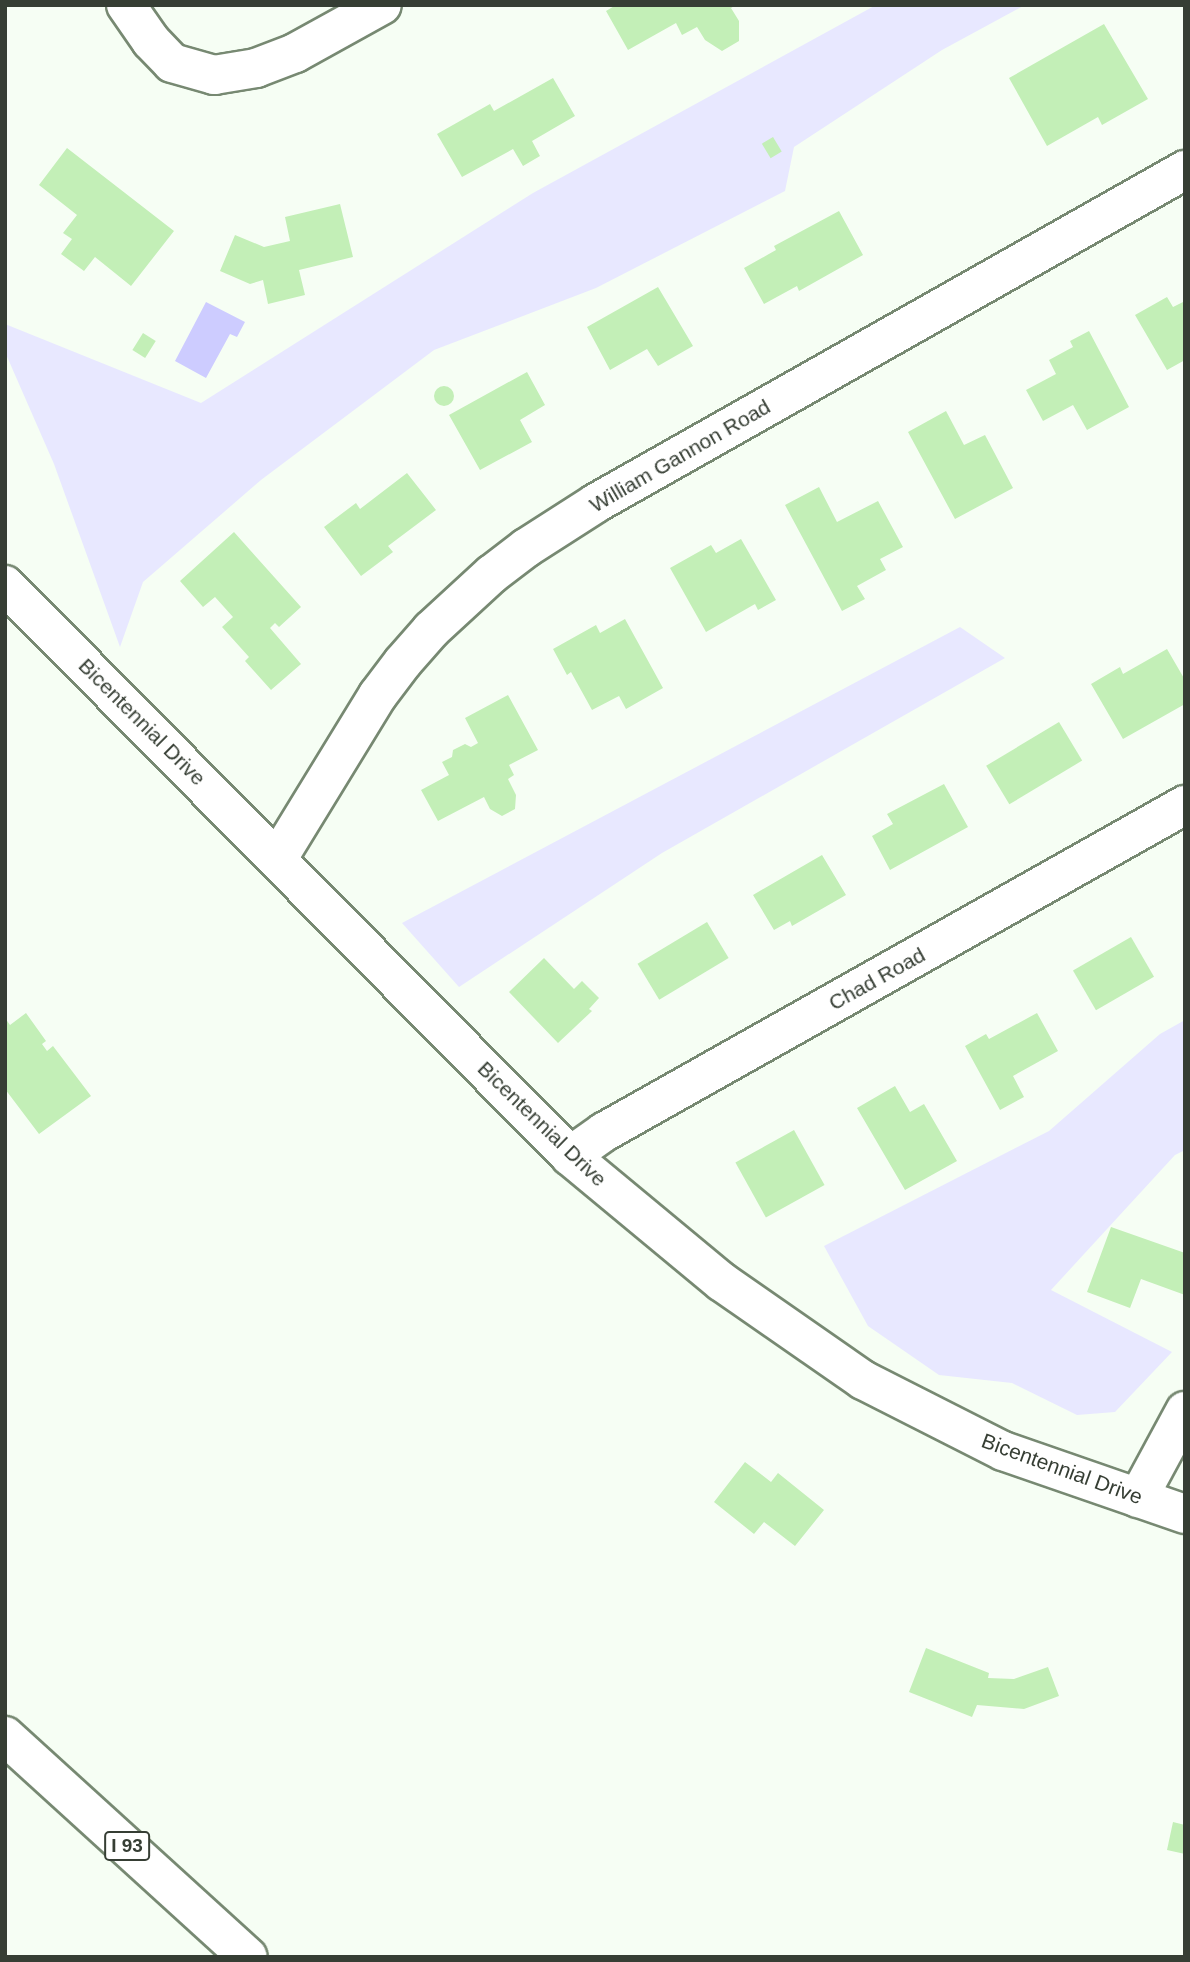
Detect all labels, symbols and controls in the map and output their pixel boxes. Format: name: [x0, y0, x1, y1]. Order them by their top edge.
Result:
street label: William Gannon Road: [585, 394, 775, 518]
street label: Bicentennial Drive: [73, 653, 211, 791]
street label: Chad Road: [824, 942, 930, 1016]
street label: Bicentennial Drive: [472, 1056, 612, 1192]
street label: Bicentennial Drive: [978, 1428, 1146, 1510]
road number: I 93: [102, 1830, 152, 1862]

